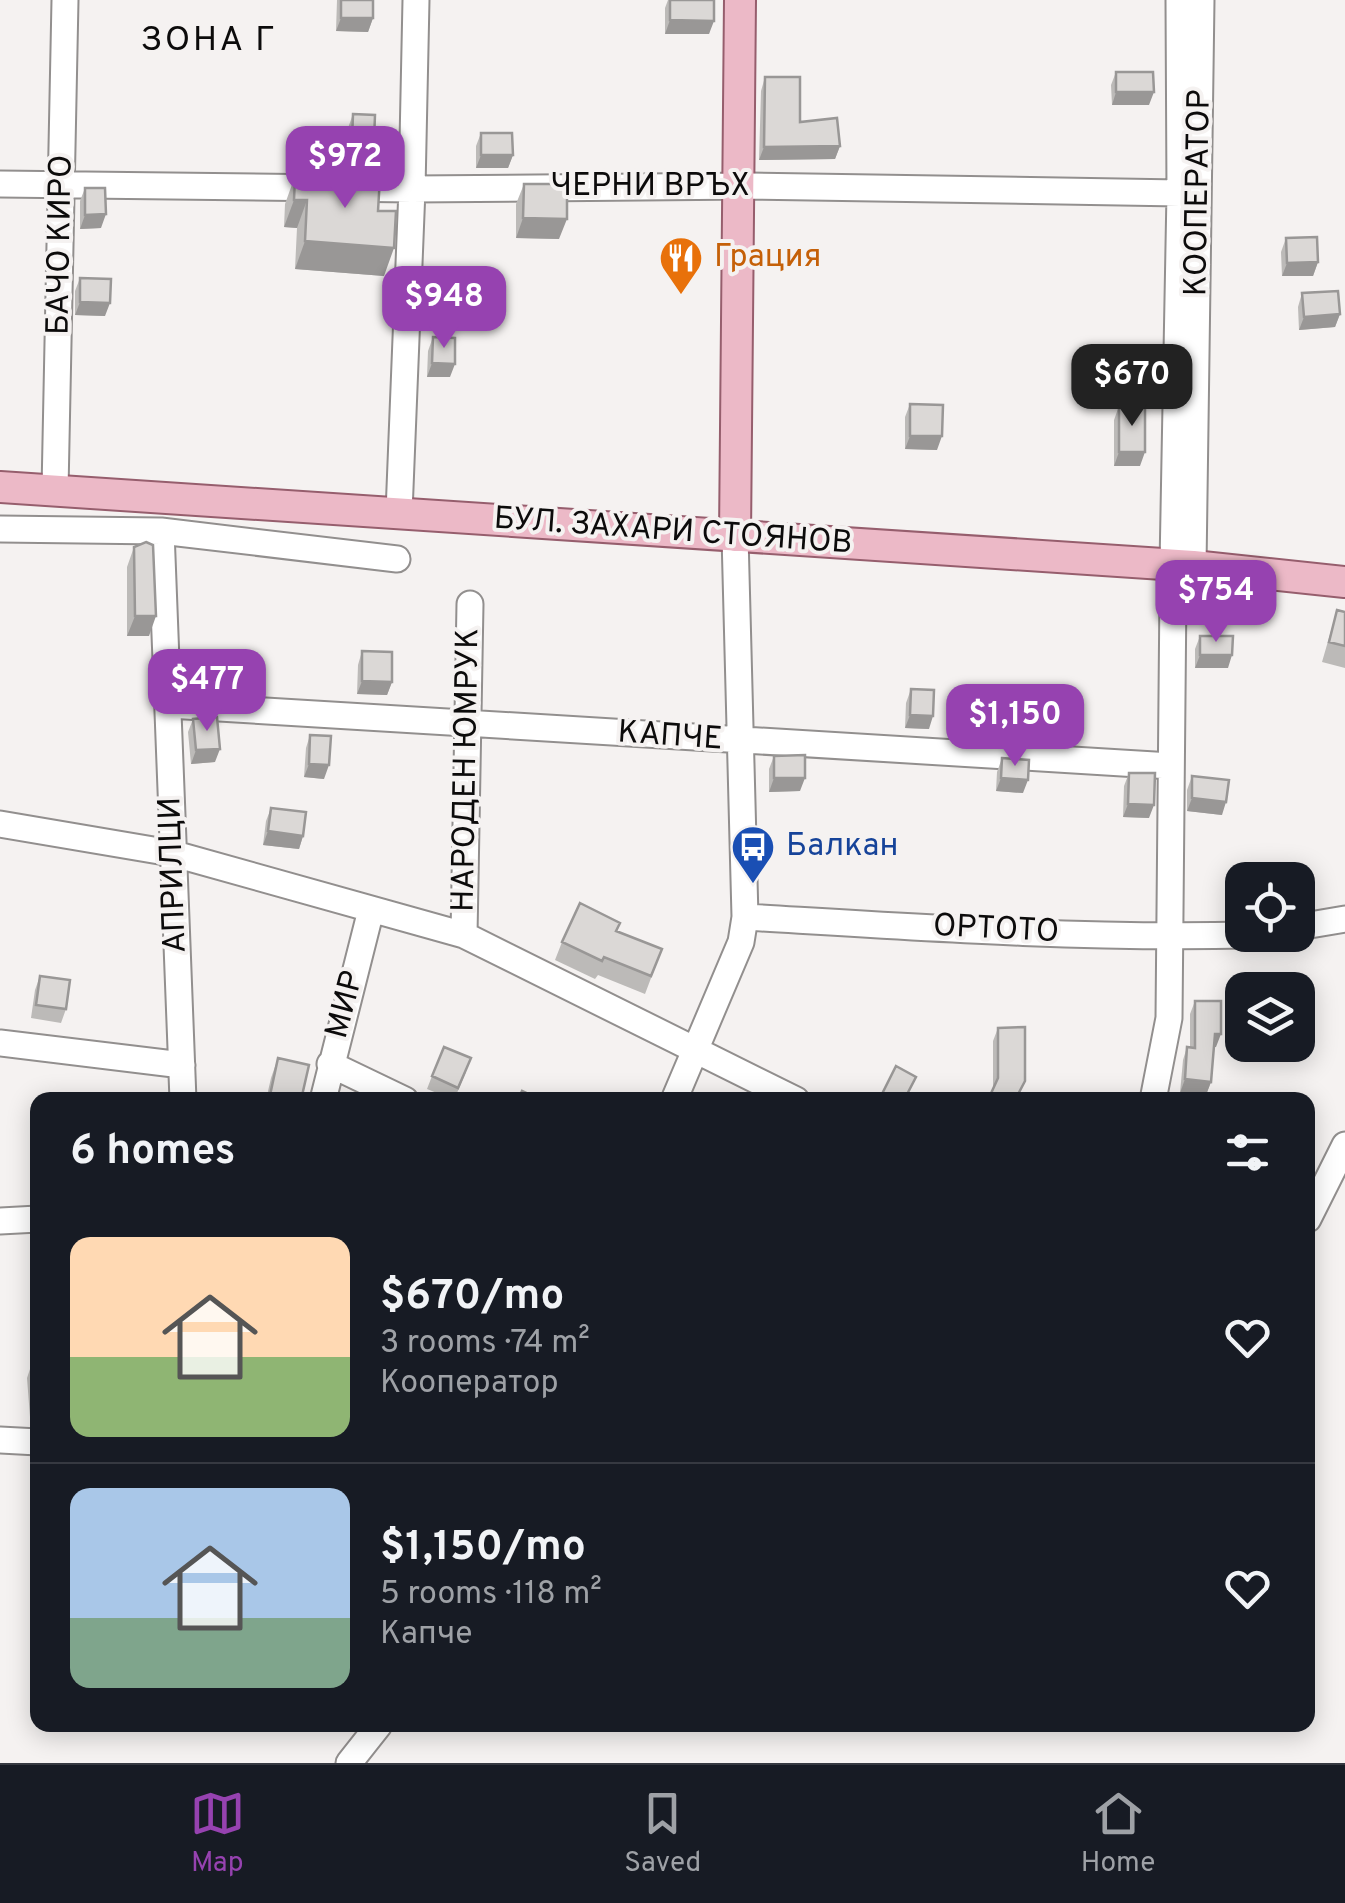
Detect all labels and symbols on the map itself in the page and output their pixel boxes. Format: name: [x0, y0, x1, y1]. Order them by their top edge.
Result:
district label: ЗОНА Г: [140, 19, 278, 63]
street label: КООПЕРАТОР: [1177, 89, 1221, 297]
pin: $972: [286, 126, 404, 211]
street label: БАЧО КИРО: [39, 154, 83, 336]
street label: ЧЕРНИ ВРЪХ: [550, 167, 750, 207]
restaurant icon: Грация: [658, 235, 704, 296]
place label: Грация: [714, 238, 821, 278]
pin: $948: [385, 266, 503, 351]
pin: $670: [1073, 344, 1191, 429]
street label: БУЛ. ЗАХАРИ СТОЯНОВ: [492, 500, 854, 564]
pin: $754: [1157, 560, 1275, 645]
street label: НАРОДЕН ЮМРУК: [445, 628, 489, 912]
pin: $477: [148, 649, 266, 734]
pin: $1,150: [934, 684, 1096, 769]
street label: КАПЧЕ: [616, 713, 724, 761]
street label: АПРИЛЦИ: [151, 796, 197, 954]
bus stop icon: Балкан: [730, 824, 776, 885]
place label: Балкан: [786, 827, 899, 867]
street label: ОРТОТО: [932, 907, 1060, 953]
street label: МИР: [318, 967, 374, 1043]

